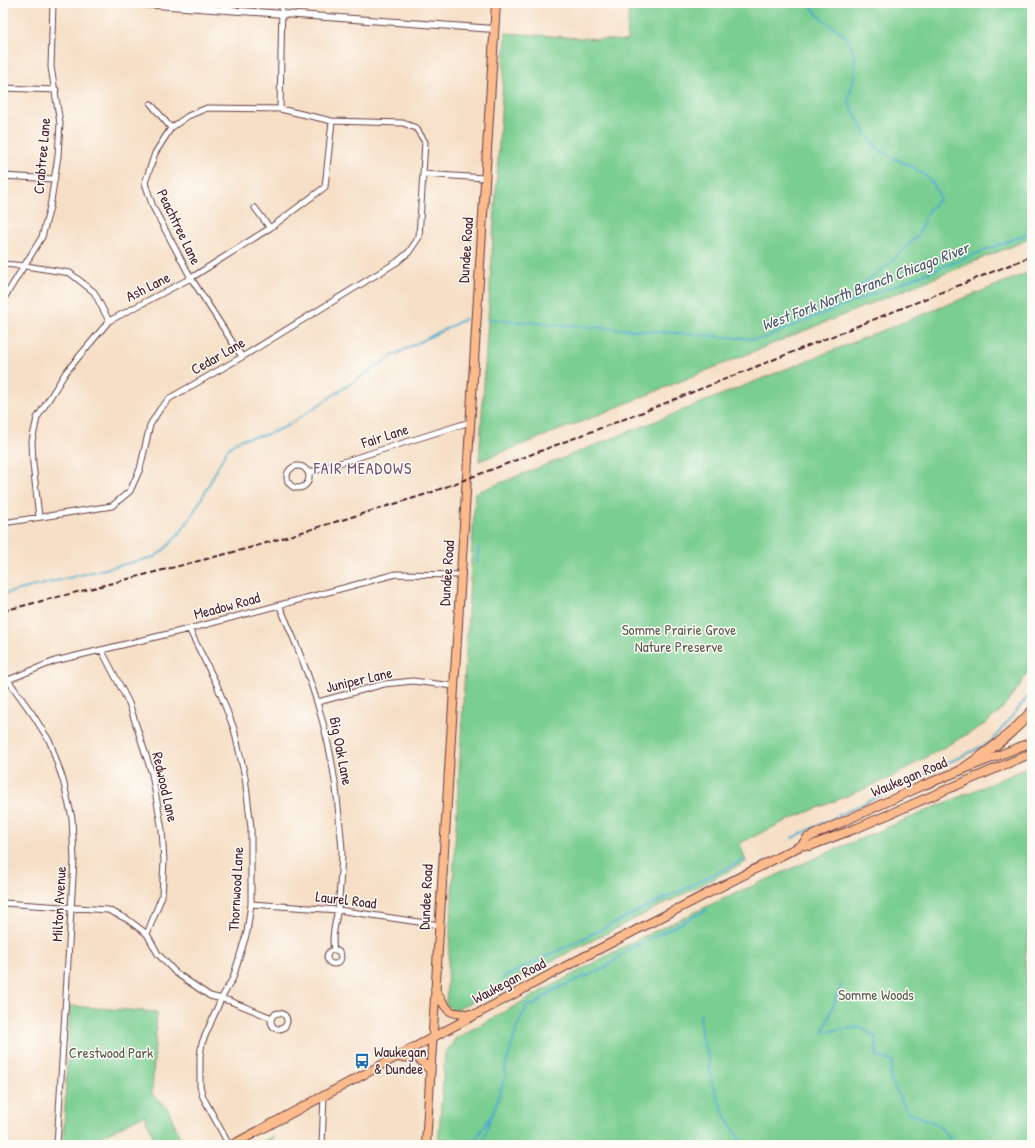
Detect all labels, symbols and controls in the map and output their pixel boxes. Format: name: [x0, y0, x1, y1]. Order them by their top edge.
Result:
street label: Crabtree Lane: [28, 117, 55, 195]
street label: Peachtree Lane: [152, 185, 207, 268]
street label: Dundee Road: [453, 216, 478, 283]
water label: West Fork North Branch Chicago River: [758, 236, 974, 336]
street label: Ash Lane: [122, 267, 174, 307]
street label: Cedar Lane: [187, 332, 249, 380]
street label: Fair Lane: [358, 418, 411, 453]
district label: FAIR MEADOWS: [313, 457, 412, 479]
street label: Dundee Road: [434, 539, 459, 606]
street label: Meadow Road: [191, 587, 262, 624]
park label: Somme Prairie Grove Nature Preserve: [622, 619, 736, 657]
street label: Juniper Lane: [324, 662, 394, 697]
street label: Big Oak Lane: [325, 715, 358, 787]
street label: Redwood Lane: [147, 750, 184, 824]
street label: Waukegan Road: [868, 751, 950, 802]
street label: Thornwood Lane: [223, 846, 248, 932]
street label: Dundee Road: [413, 863, 438, 930]
street label: Milton Avenue: [46, 866, 71, 942]
street label: Laurel Road: [314, 885, 378, 914]
street label: Waukegan Road: [468, 952, 549, 1009]
park label: Somme Woods: [838, 984, 914, 1005]
place label: Waukegan & Dundee: [374, 1041, 427, 1079]
park label: Crestwood Park: [69, 1042, 153, 1063]
bus stop icon: Waukegan & Dundee: [353, 1052, 371, 1070]

